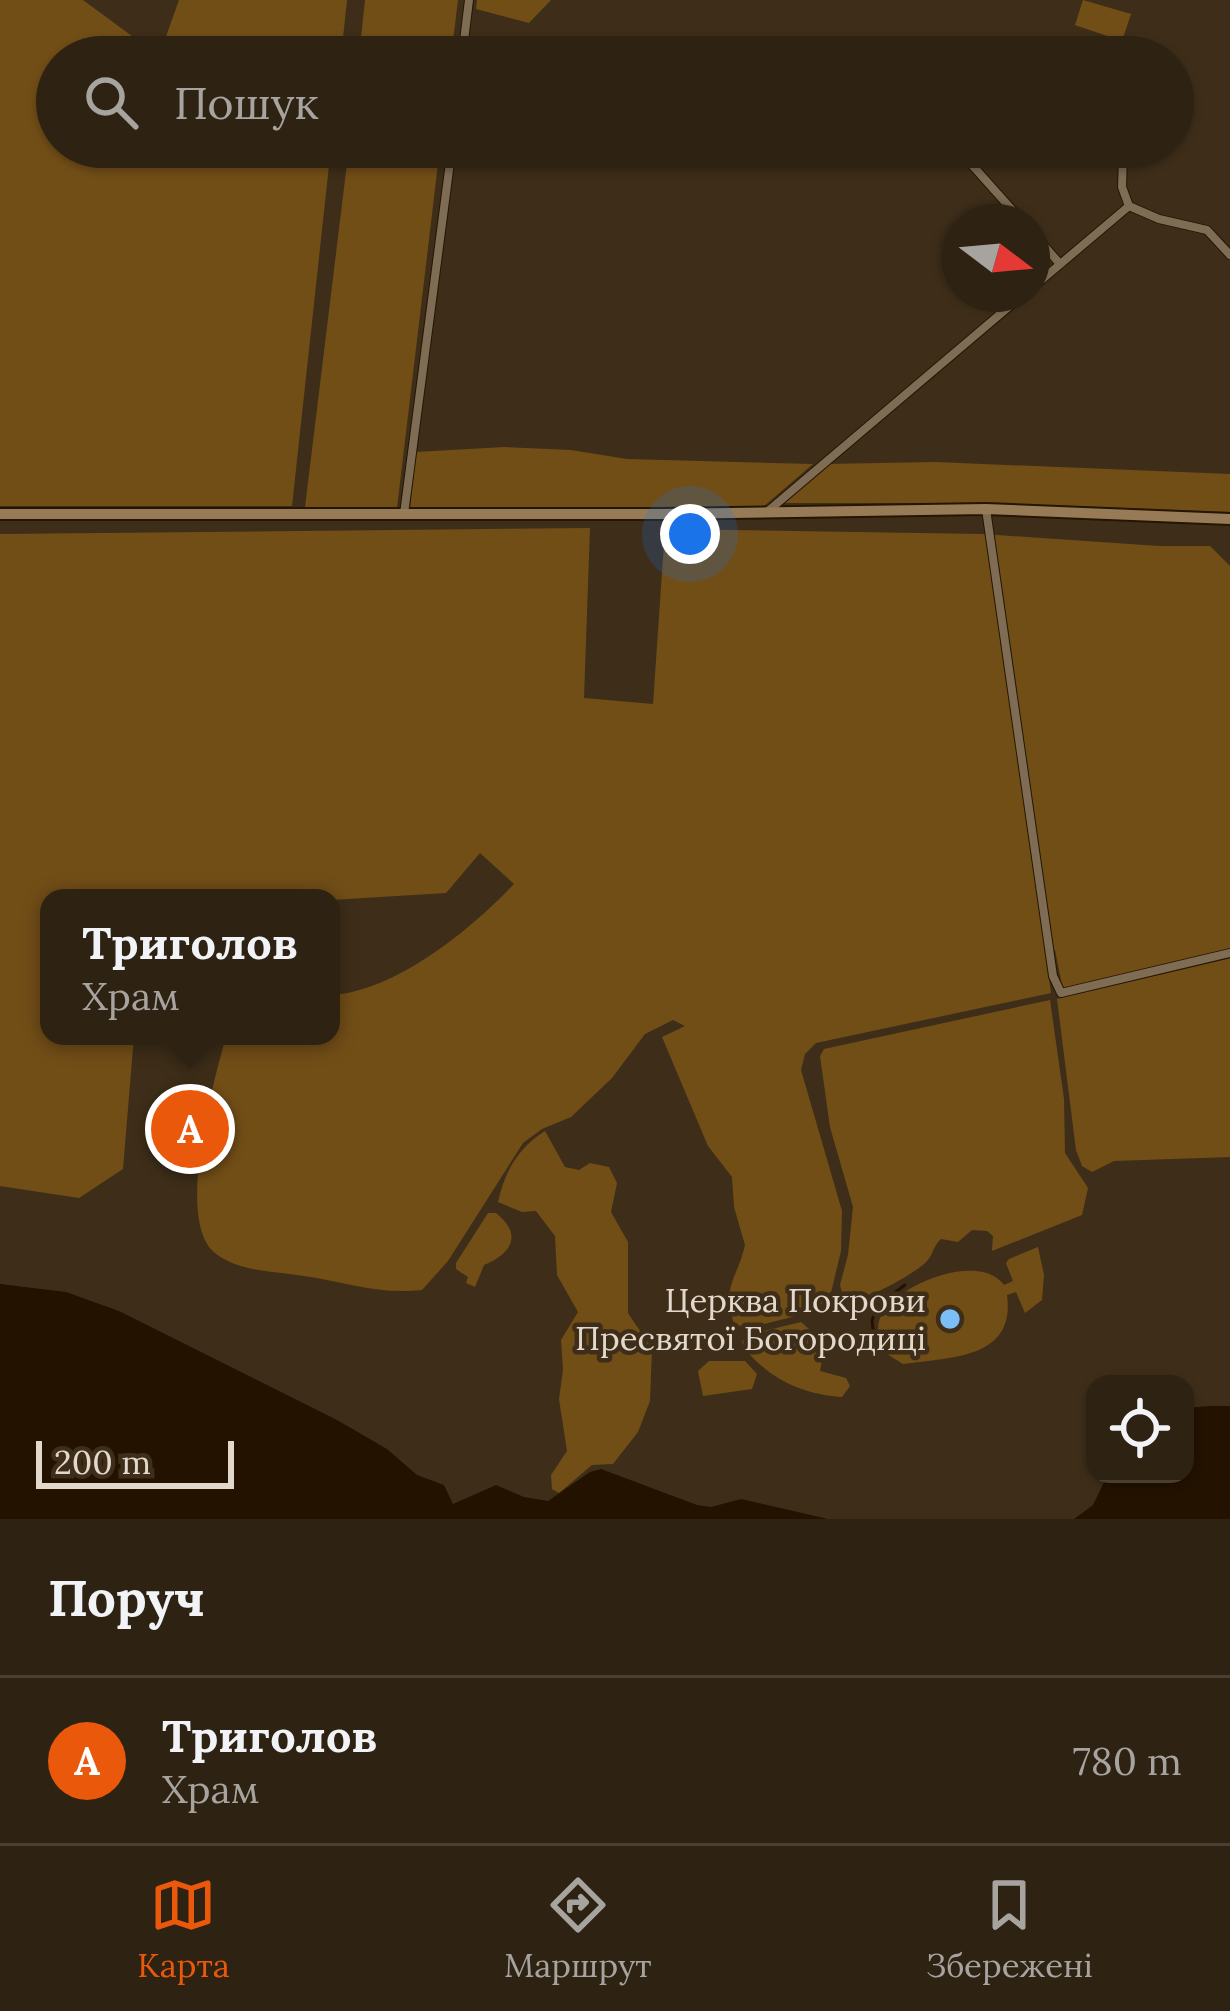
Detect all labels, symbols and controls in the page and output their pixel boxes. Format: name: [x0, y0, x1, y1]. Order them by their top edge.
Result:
search box: [36, 36, 1194, 168]
icon: search: [78, 69, 144, 135]
text: Пошук: [174, 74, 319, 131]
north arrow: [942, 204, 1050, 312]
your location: [660, 504, 720, 564]
popup: [40, 889, 340, 1045]
text: Триголов: [82, 914, 298, 971]
text: Храм: [82, 971, 180, 1021]
pin: A: [151, 1084, 229, 1174]
place label: Церква Покрови Пресвятої Богородиці: [575, 1279, 926, 1359]
marker: Церква Покрови Пресвятої Богородиці: [937, 1306, 963, 1332]
map controls: [1086, 1375, 1194, 1483]
button: locate: [1086, 1375, 1194, 1483]
scale bar: [36, 1435, 234, 1488]
text: 200 m: [54, 1441, 151, 1483]
text: Поруч: [48, 1565, 205, 1630]
text: Триголов: [162, 1707, 377, 1764]
text: A: [74, 1736, 100, 1786]
text: 780 m: [1073, 1736, 1182, 1786]
text: Храм: [162, 1764, 260, 1814]
tab: Карта: [137, 1872, 230, 1986]
tab: Маршрут: [504, 1872, 652, 1986]
tab: Збережені: [926, 1872, 1093, 1986]

